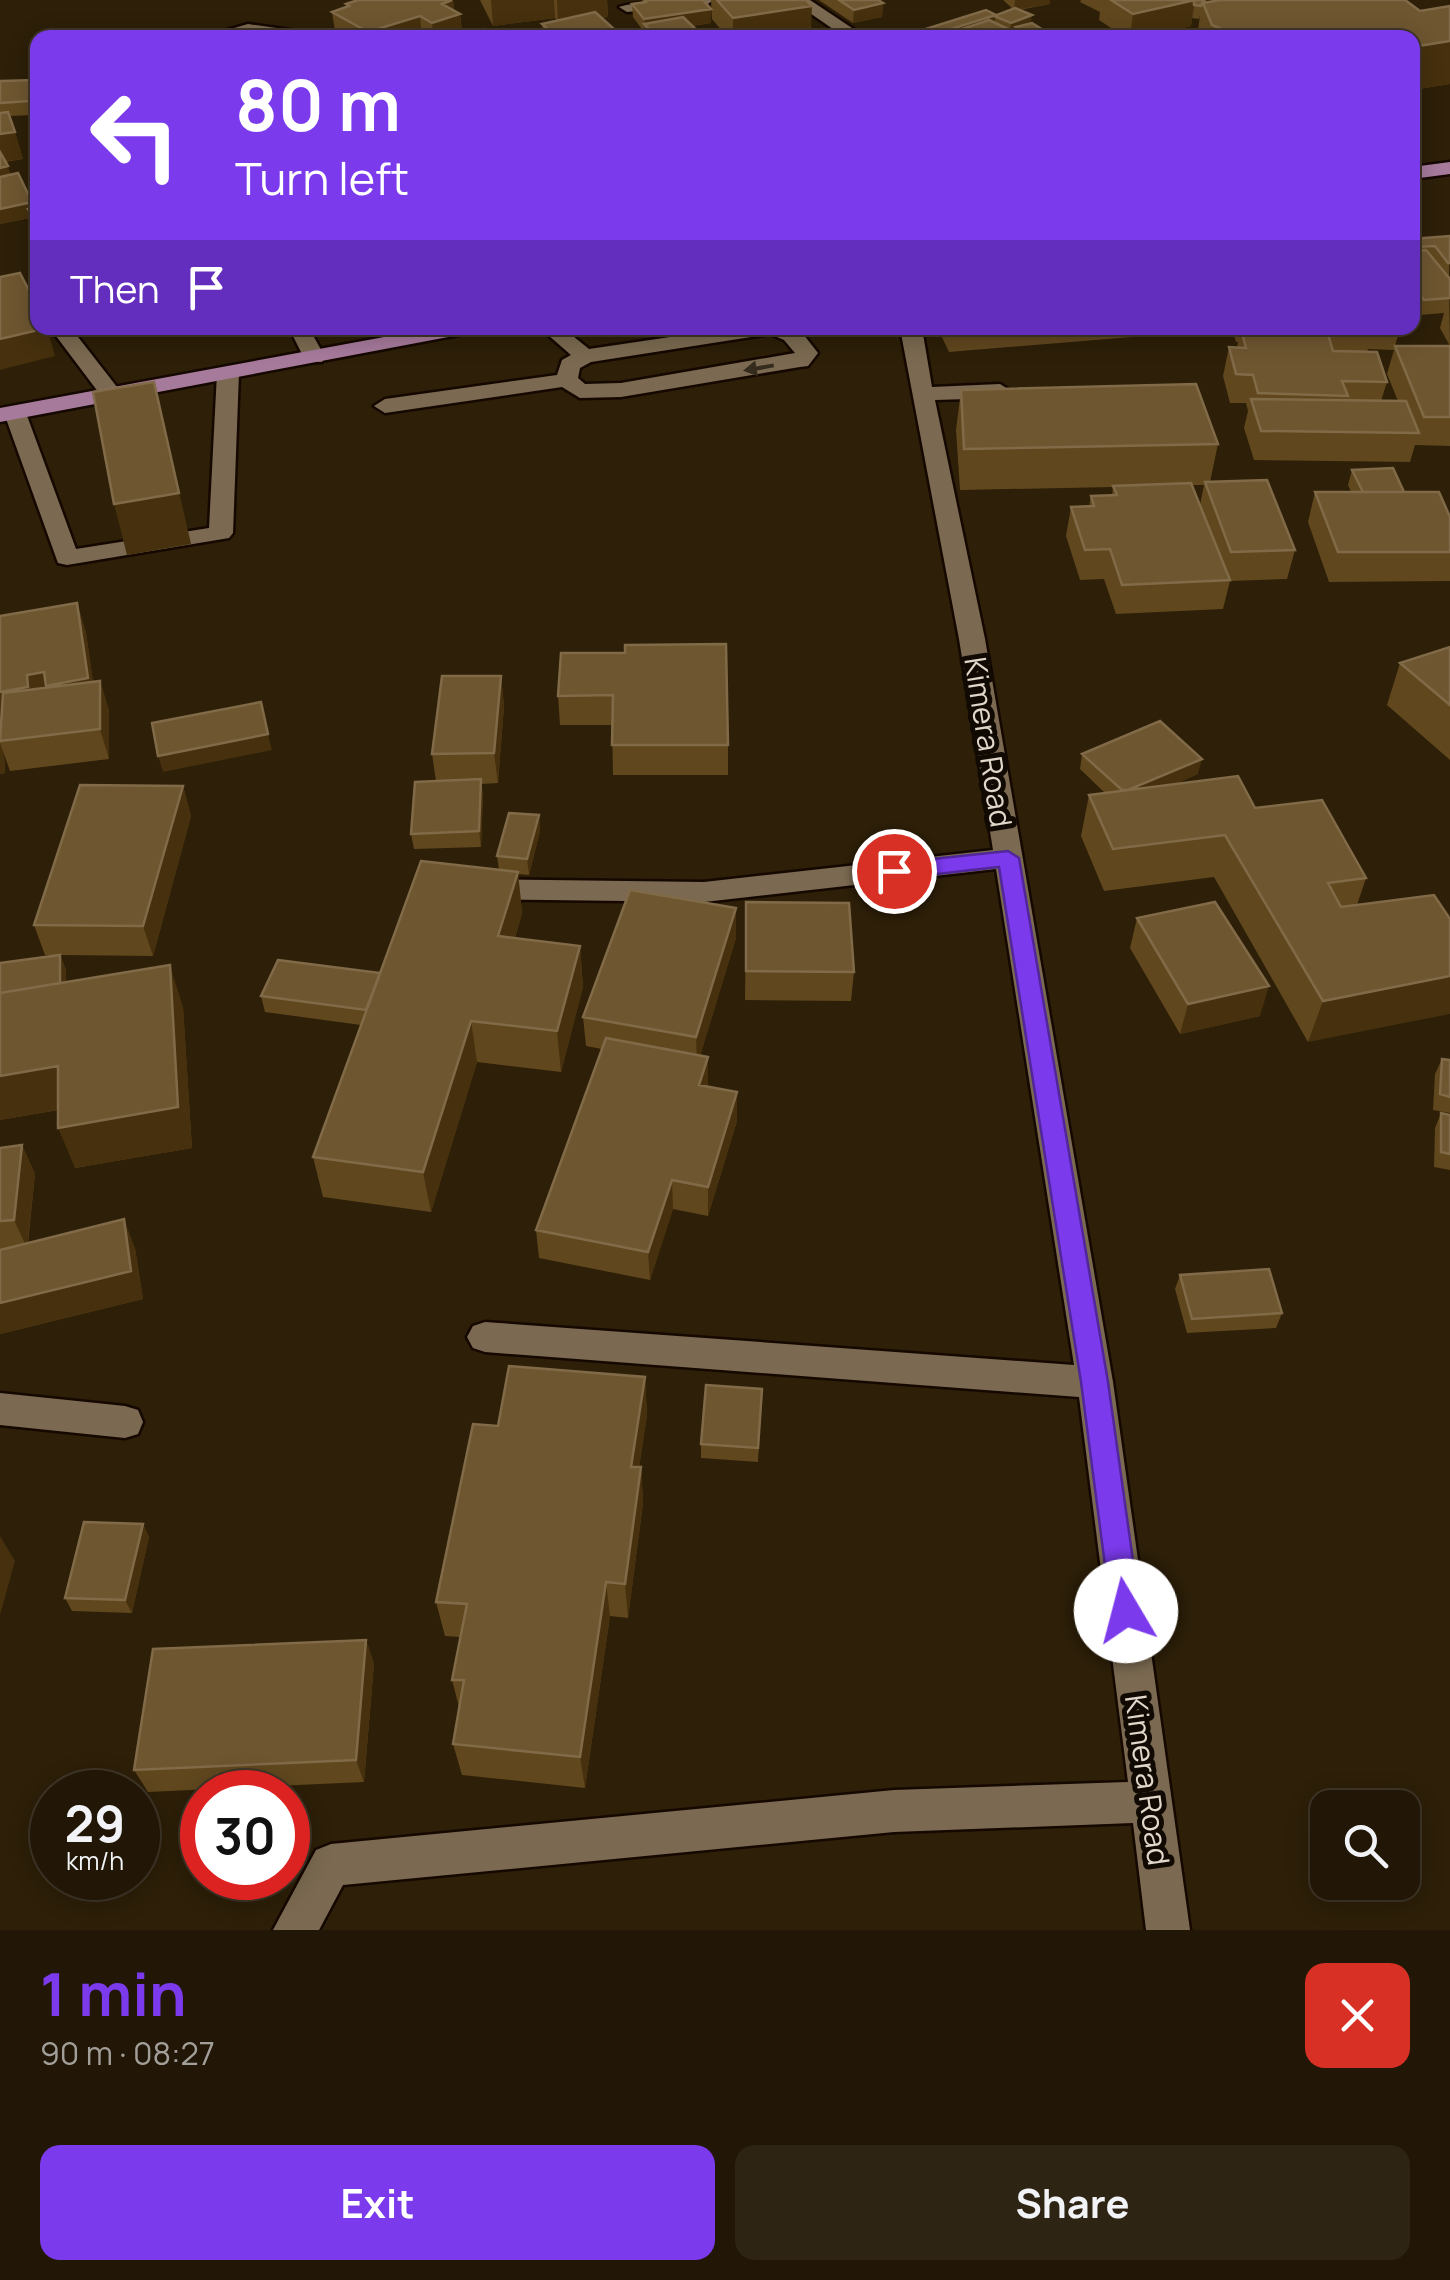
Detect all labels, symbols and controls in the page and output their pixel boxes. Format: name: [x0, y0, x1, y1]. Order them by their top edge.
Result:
text: 80 m: [235, 56, 401, 152]
icon: left: [70, 70, 200, 200]
text: Turn left: [235, 147, 409, 209]
icon: arrive: [179, 260, 234, 315]
text: Then: [70, 262, 159, 314]
one-way arrow: [743, 361, 774, 376]
street label: Kimera Road: [955, 654, 1023, 830]
pin: [852, 829, 937, 914]
icon: arrive: [867, 844, 922, 899]
position arrow: [1074, 1559, 1178, 1663]
street label: Kimera Road: [1116, 1692, 1180, 1868]
speed limit sign: 30: [180, 1770, 310, 1900]
text: 29: [65, 1789, 125, 1857]
map controls: [1310, 1790, 1420, 1900]
button: search: [1310, 1790, 1420, 1900]
text: km/h: [66, 1843, 124, 1878]
text: 1 min: [40, 1952, 187, 2034]
button: close: [1305, 1963, 1410, 2068]
text: 90 m · 08:27: [40, 2031, 215, 2075]
button: Exit: [40, 2145, 715, 2260]
button: Share: [735, 2145, 1410, 2260]

